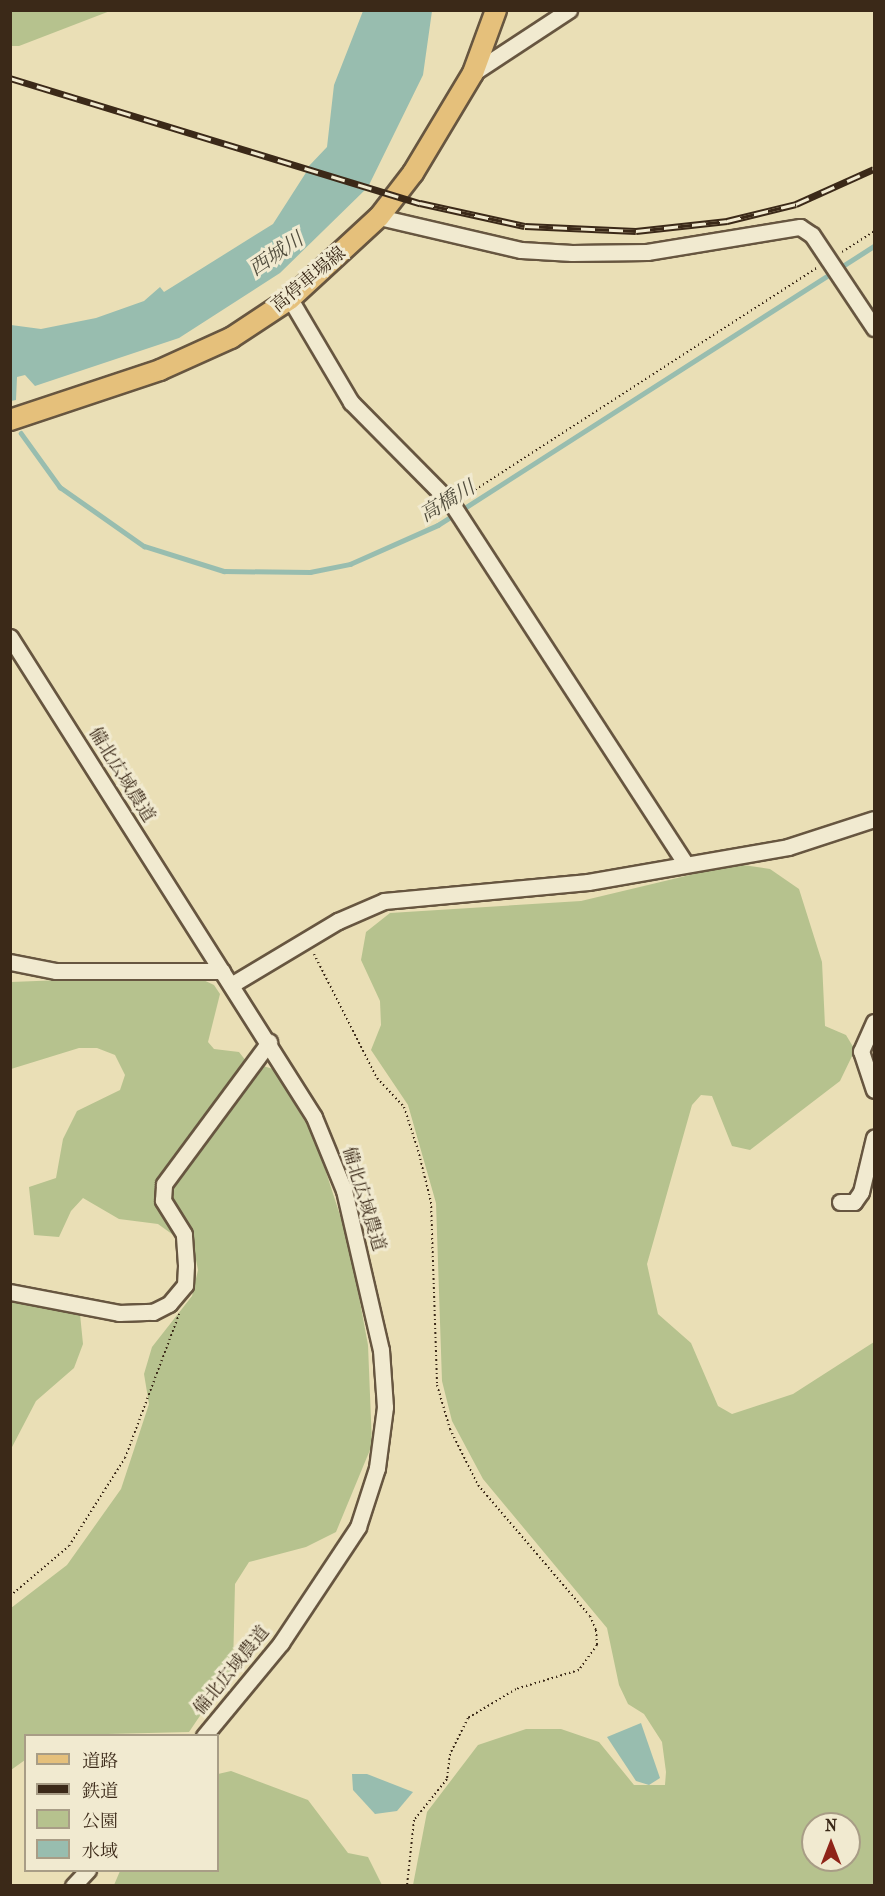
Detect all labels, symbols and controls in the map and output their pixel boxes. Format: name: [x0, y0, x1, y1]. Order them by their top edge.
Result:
water label: 西城川: [244, 227, 308, 281]
street label: 高停車場線: [268, 243, 350, 317]
water label: 高橋川: [415, 475, 479, 527]
street label: 備北広域農道: [83, 723, 159, 827]
street label: 備北広域農道: [337, 1144, 389, 1254]
street label: 備北広域農道: [190, 1622, 274, 1720]
legend: [24, 1734, 219, 1872]
text: 道路: [82, 1751, 118, 1772]
text: 鉄道: [82, 1781, 118, 1802]
text: 公園: [82, 1811, 118, 1832]
north arrow: [801, 1812, 861, 1872]
text: N: [825, 1816, 837, 1835]
text: 水域: [82, 1841, 118, 1862]

